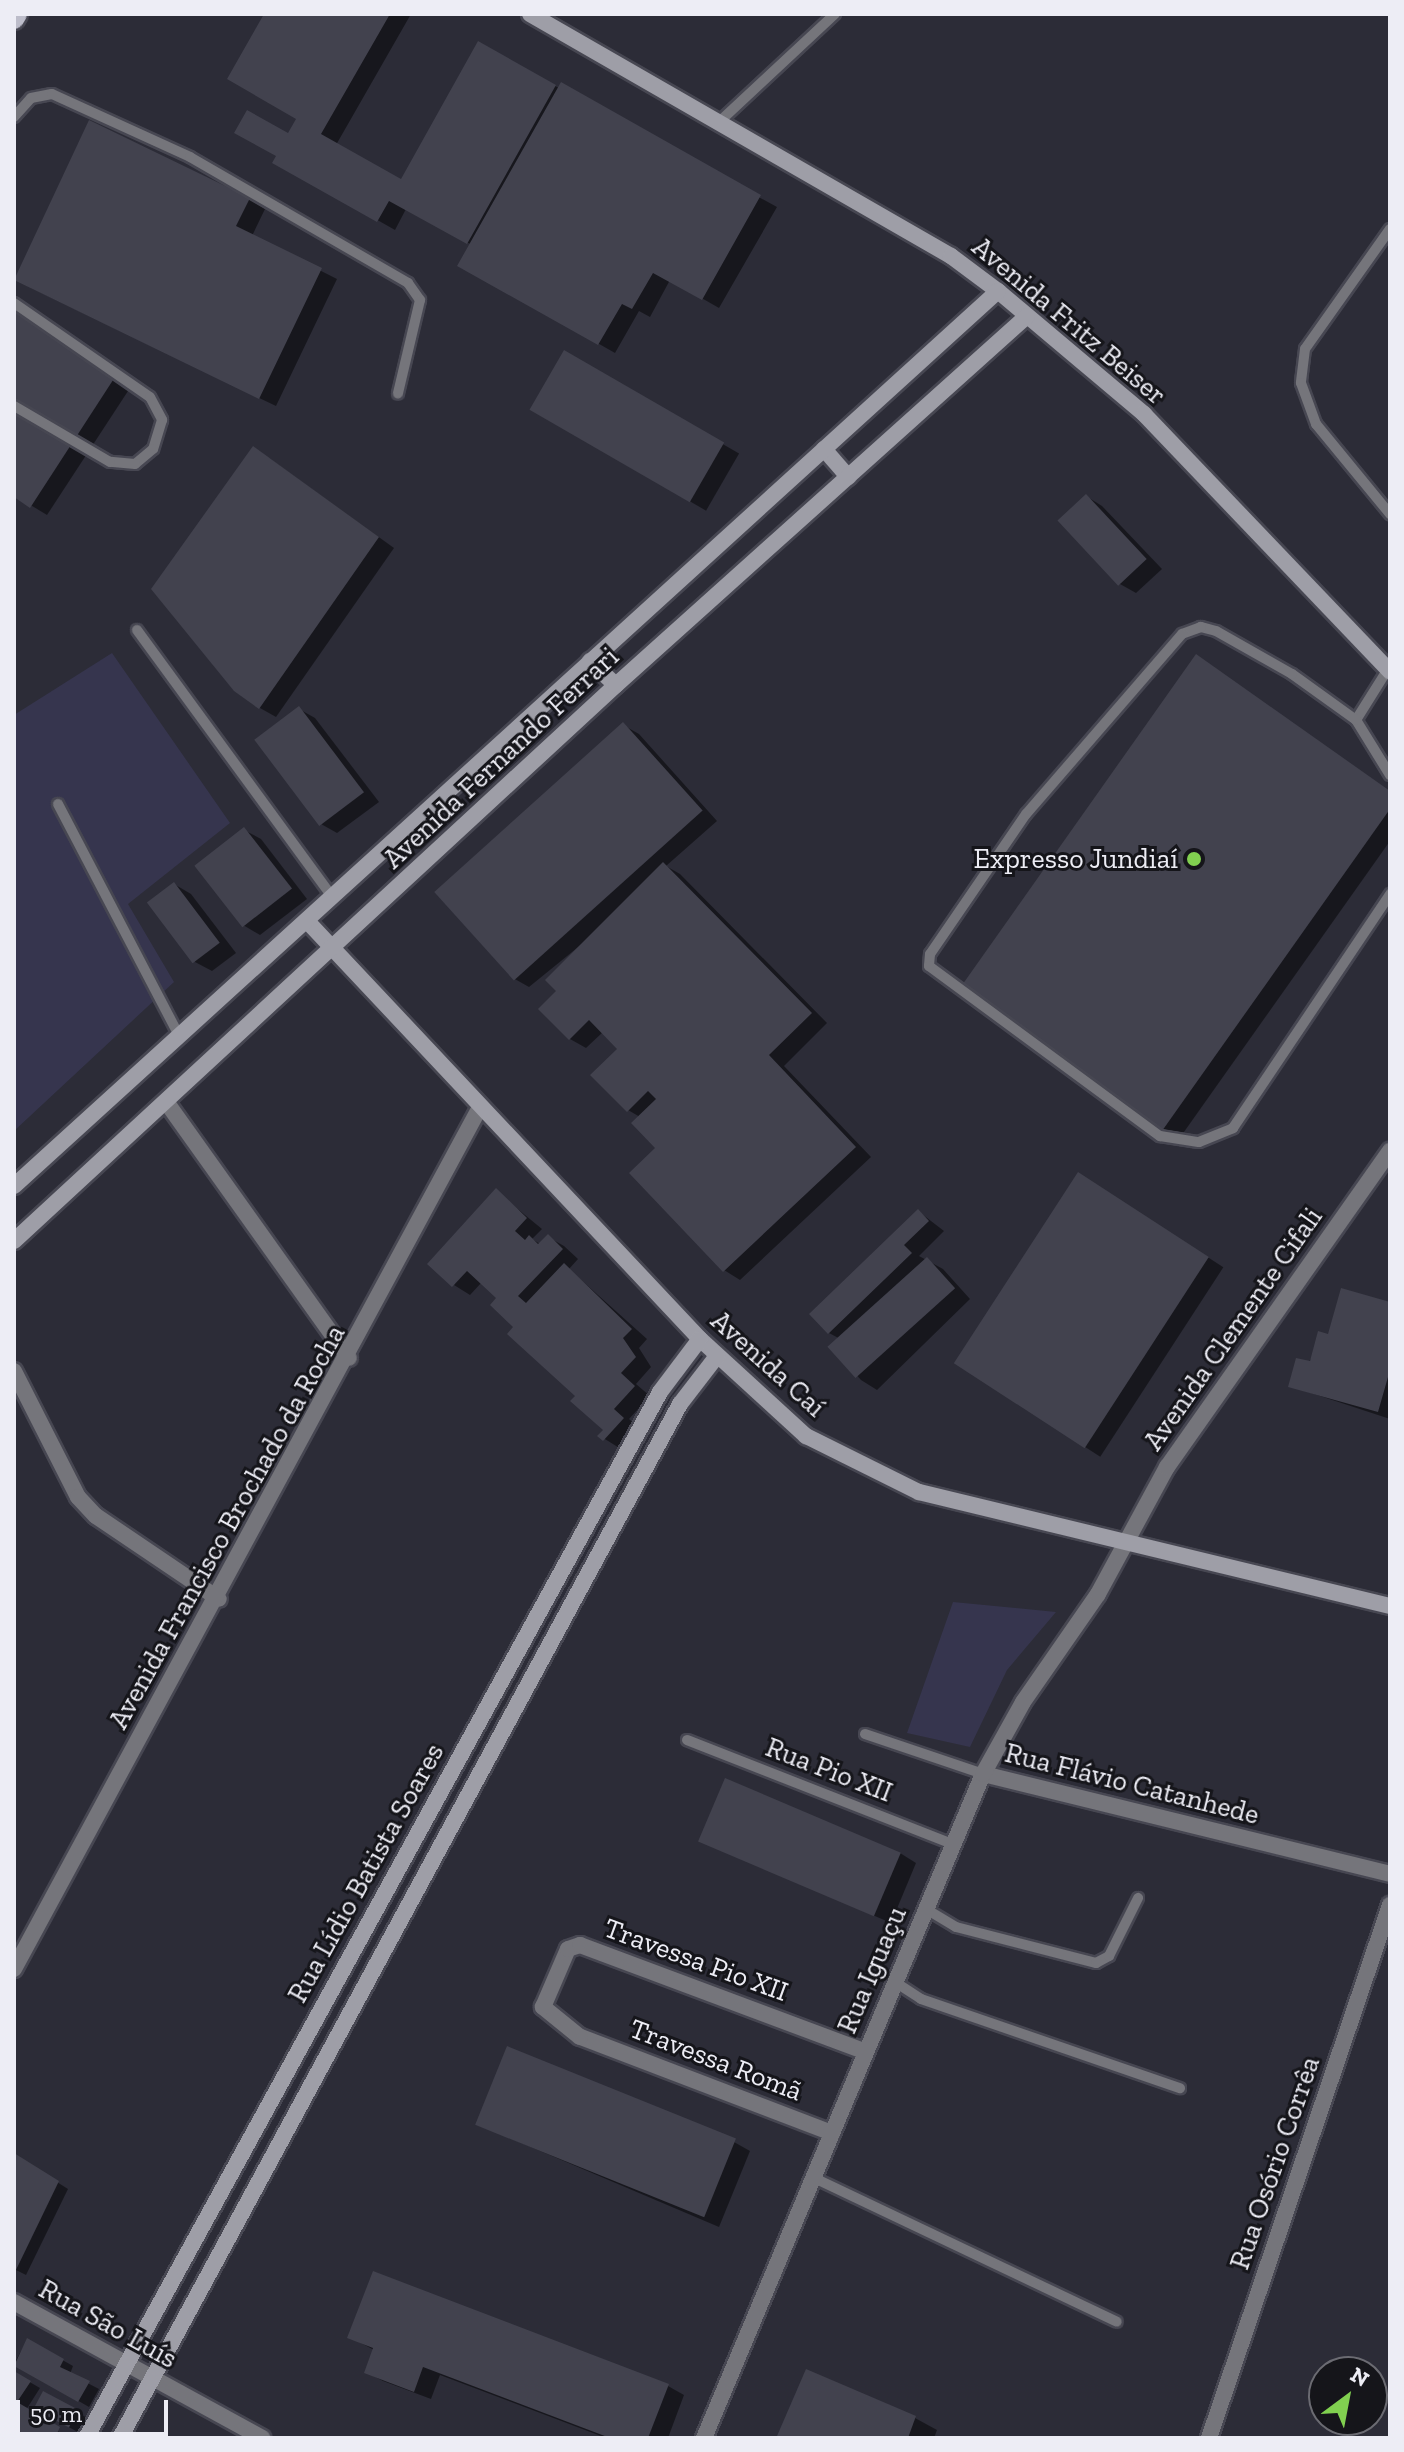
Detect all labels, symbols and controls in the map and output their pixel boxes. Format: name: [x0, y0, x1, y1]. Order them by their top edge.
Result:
street label: Avenida Fritz Beiser: [965, 230, 1173, 412]
street label: Avenida Fernando Ferrari: [376, 640, 626, 876]
place label: Expresso Jundiaí: [973, 842, 1178, 876]
marker: Expresso Jundiaí: [1185, 850, 1203, 868]
street label: Avenida Clemente Cifali: [1136, 1201, 1330, 1457]
street label: Avenida Caí: [704, 1304, 832, 1424]
street label: Avenida Francisco Brochado da Rocha: [102, 1319, 352, 1735]
street label: Rua Pio XII: [761, 1730, 897, 1810]
street label: Rua Flávio Catanhede: [1001, 1736, 1263, 1832]
street label: Rua Lídio Batista Soares: [281, 1738, 451, 2008]
street label: Rua Iguaçu: [830, 1902, 914, 2038]
street label: Travessa Pio XII: [599, 1911, 793, 2009]
street label: Travessa Romã: [625, 2012, 807, 2108]
street label: Rua Osório Corrêa: [1223, 2052, 1327, 2274]
street label: Rua São Luís: [33, 2272, 183, 2376]
north arrow: [1308, 2356, 1388, 2436]
text: N: [1346, 2361, 1374, 2393]
scale bar: [20, 2384, 172, 2434]
text: 50 m: [30, 2399, 82, 2428]

